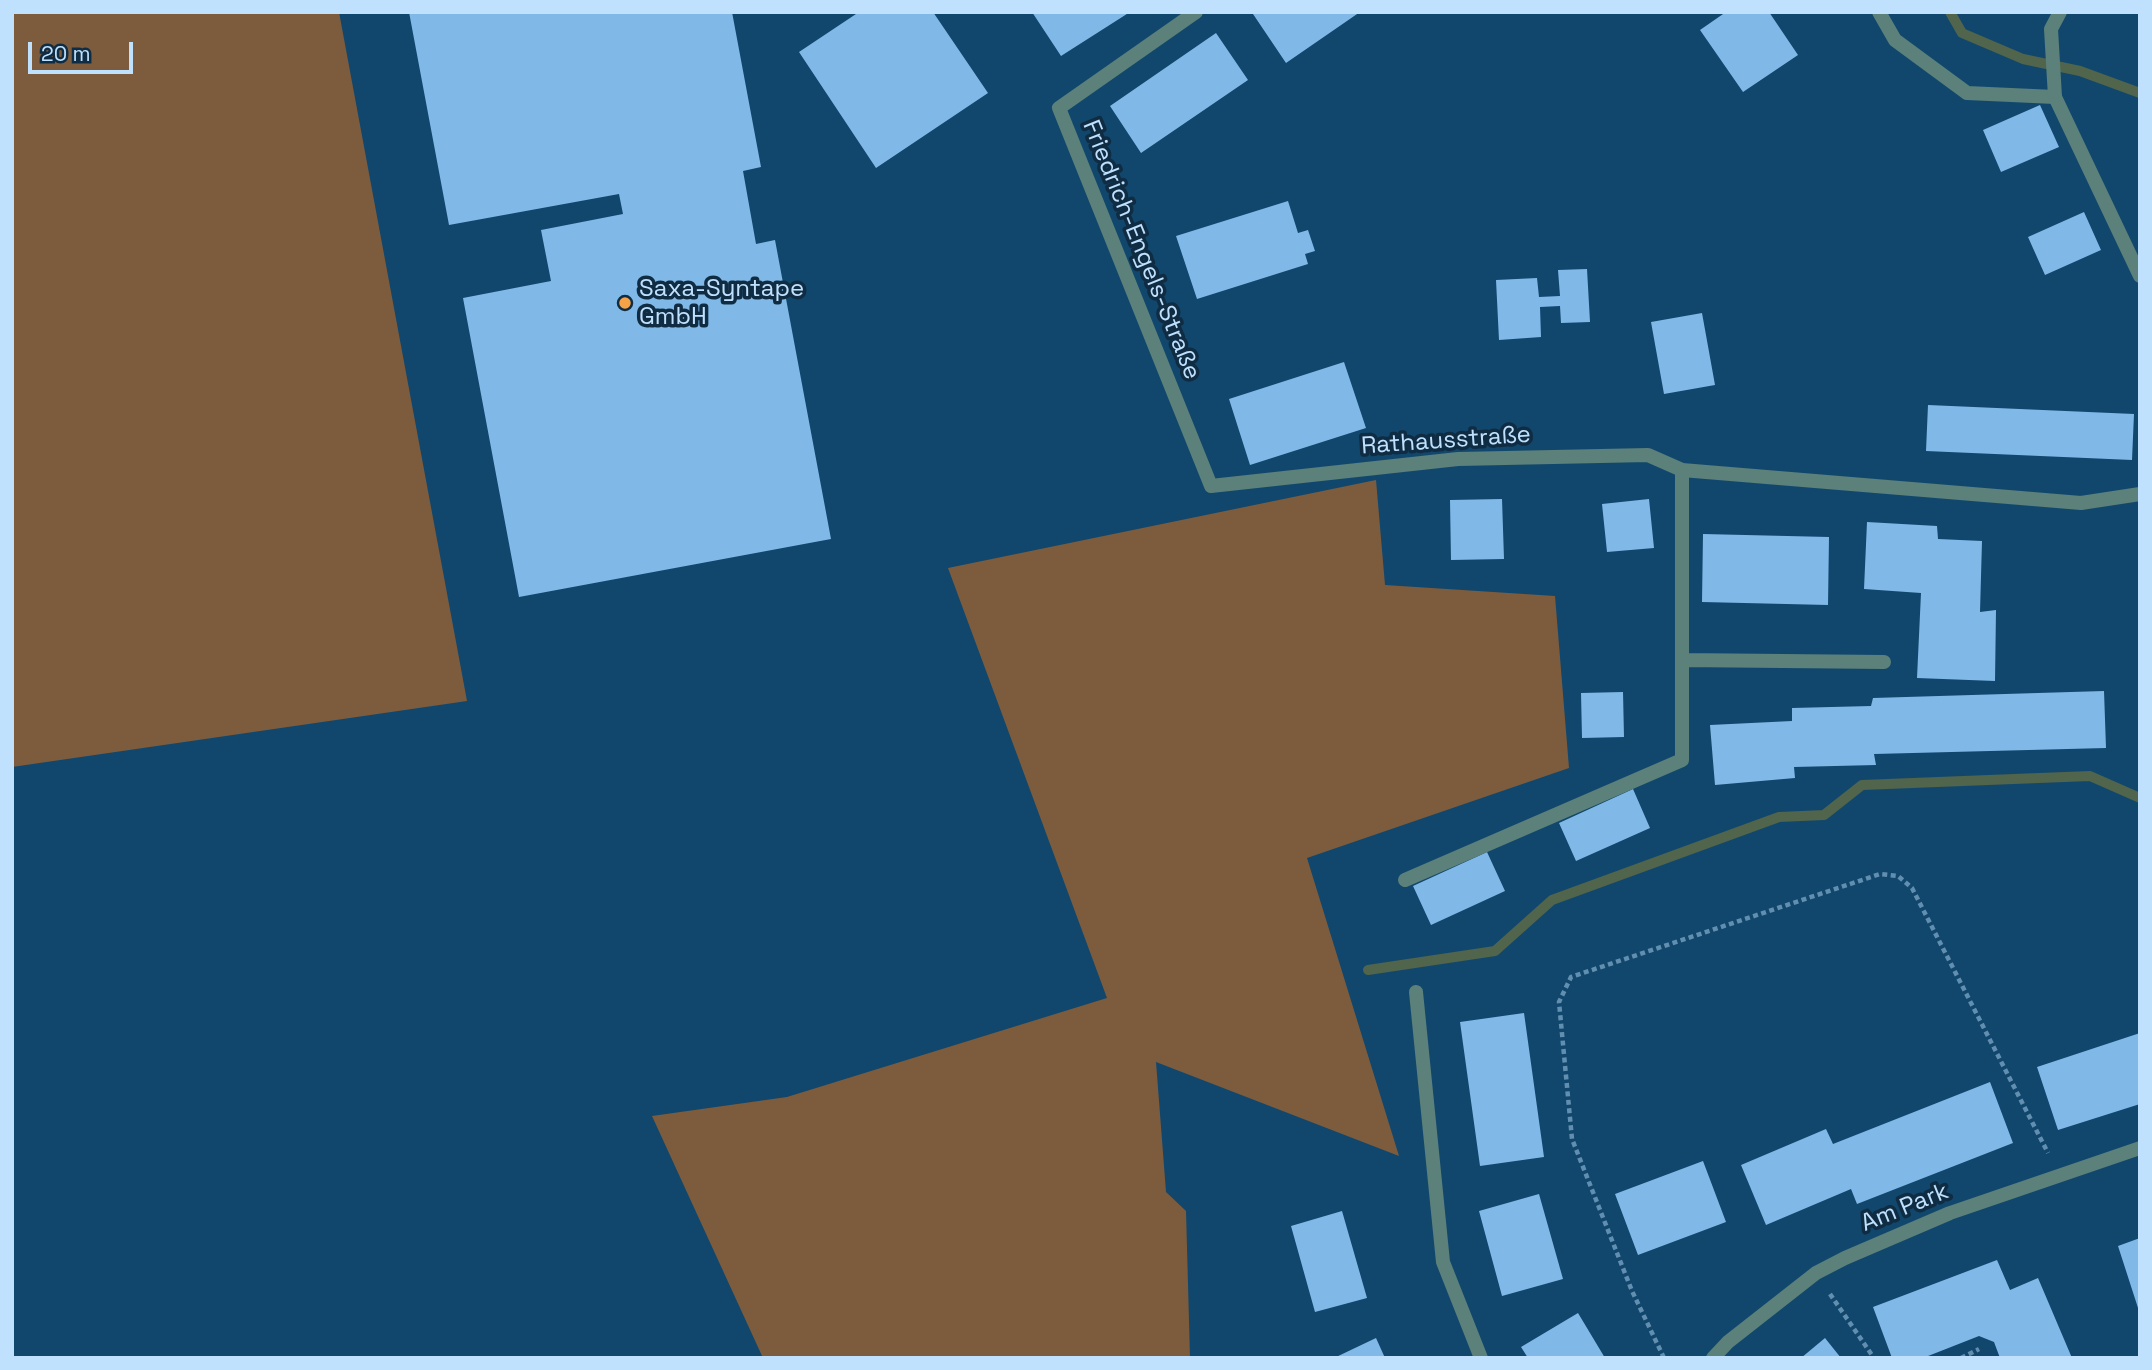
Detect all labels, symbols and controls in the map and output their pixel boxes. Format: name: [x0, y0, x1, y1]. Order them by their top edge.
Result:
scale bar: [32, 28, 136, 72]
text: 20 m: [41, 40, 91, 67]
street label: Friedrich-Engels-Straße: [1076, 116, 1206, 384]
place label: Saxa-Syntape GmbH: [639, 275, 804, 331]
marker: Saxa-Syntape GmbH: [617, 295, 633, 311]
street label: Rathausstraße: [1360, 421, 1532, 461]
street label: Am Park: [1857, 1177, 1953, 1239]

